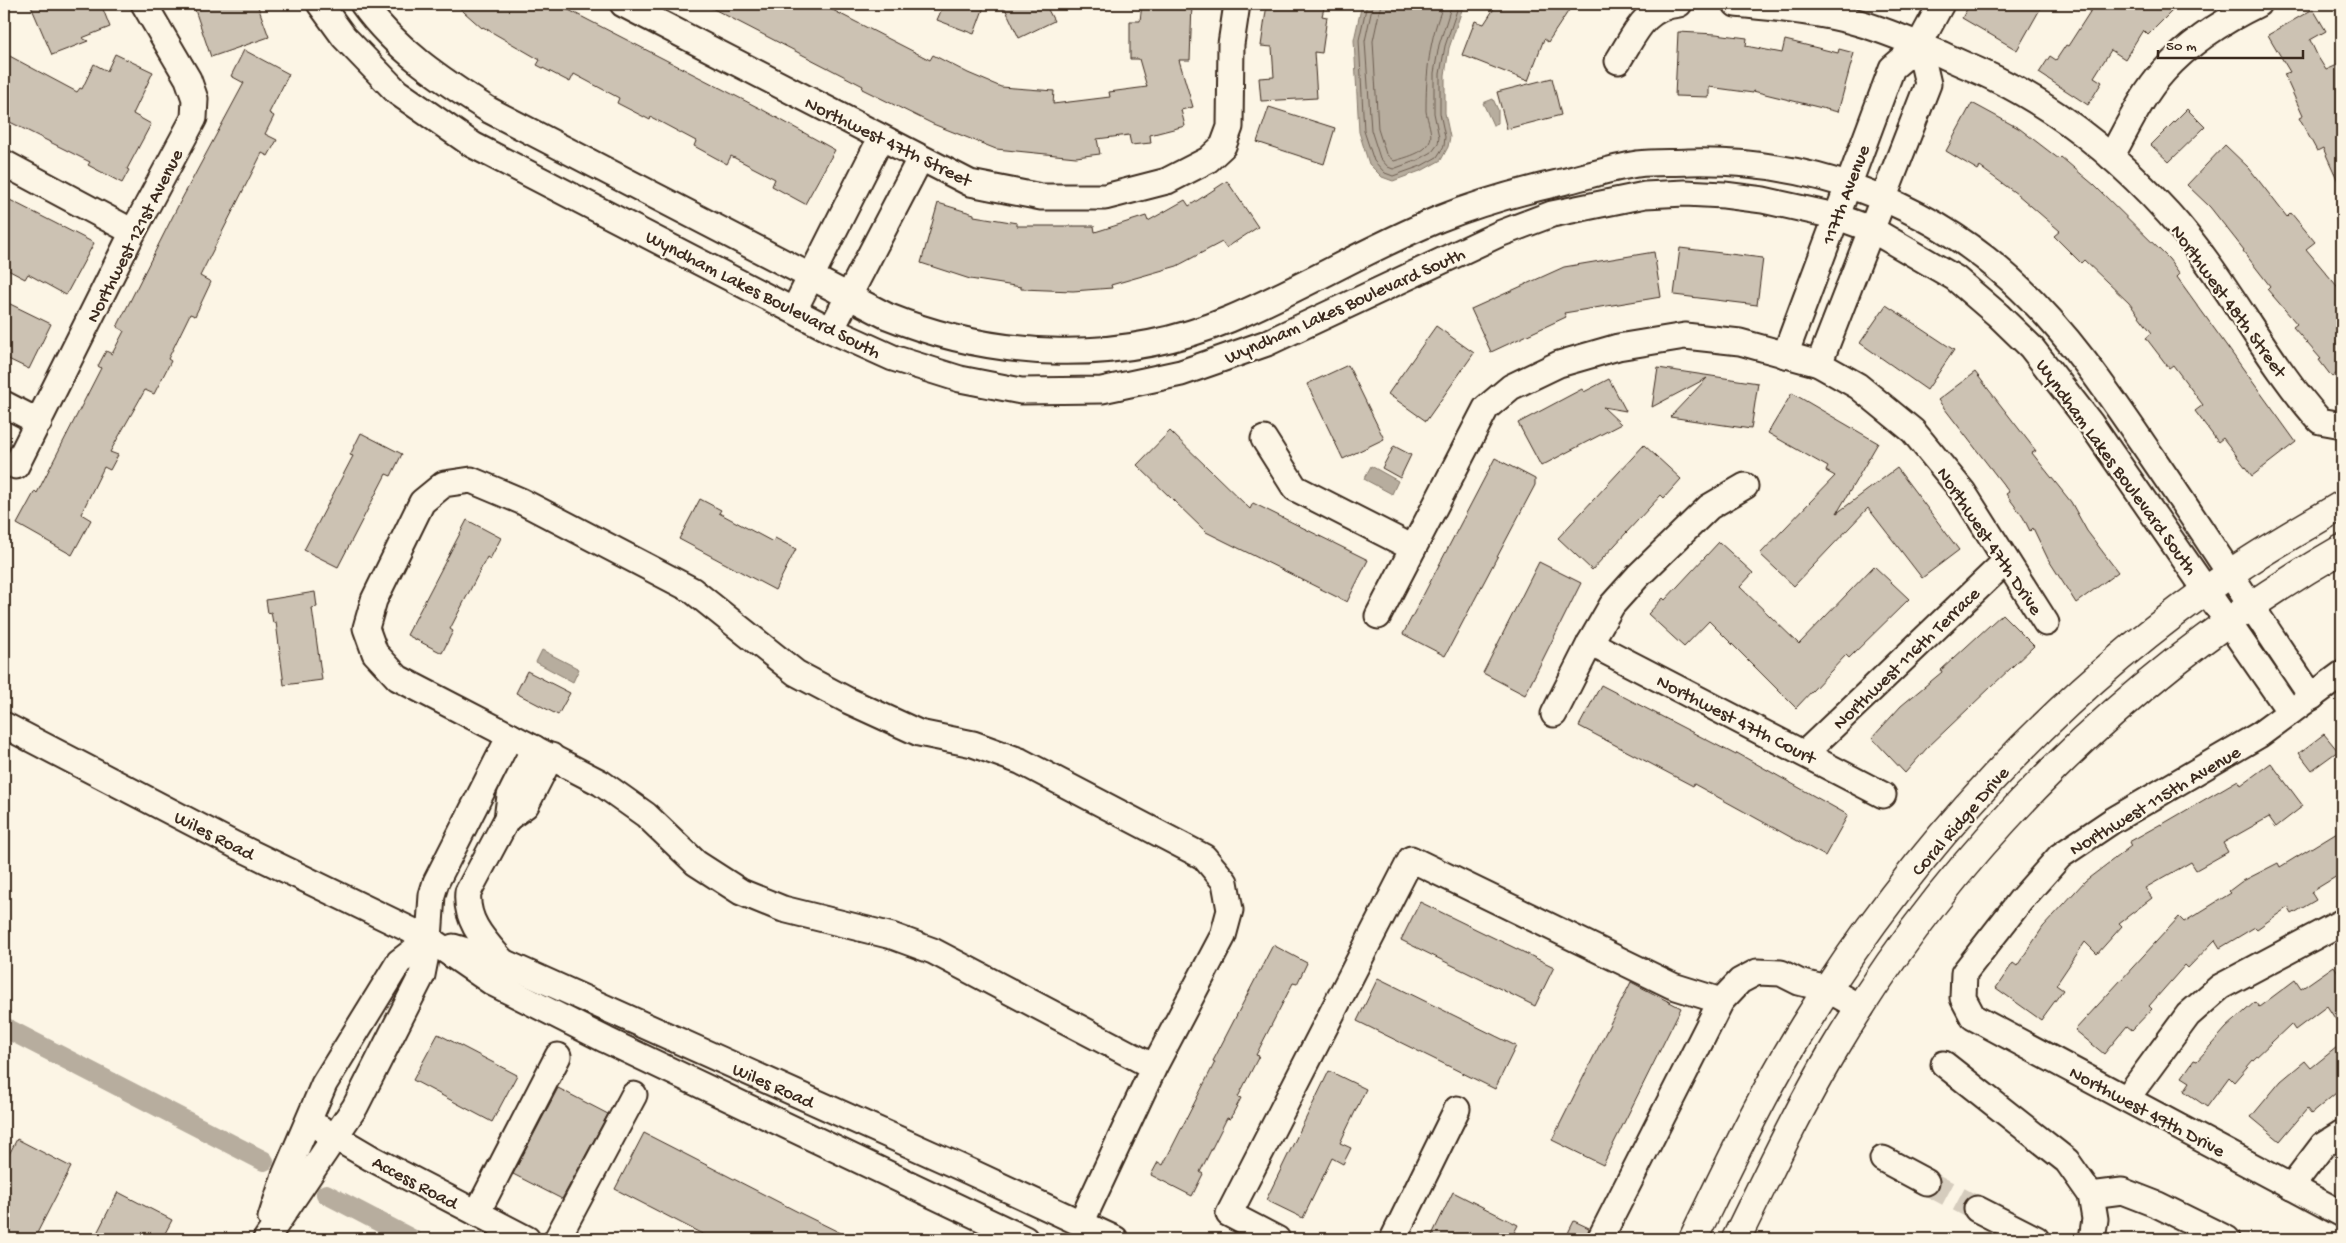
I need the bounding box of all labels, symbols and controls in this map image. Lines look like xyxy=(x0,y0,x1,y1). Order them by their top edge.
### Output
scale bar xyxy=(2158,28,2304,60)
text: 50 m xyxy=(2166,38,2197,56)
street label: Northwest 47th Street xyxy=(800,93,977,195)
street label: 117th Avenue xyxy=(1817,142,1877,249)
street label: Northwest 121st Avenue xyxy=(82,146,190,327)
street label: Northwest 48th Street xyxy=(2164,221,2292,385)
street label: Wyndham Lakes Boulevard South xyxy=(641,227,884,366)
street label: Wyndham Lakes Boulevard South xyxy=(1222,244,1469,371)
street label: Wyndham Lakes Boulevard South xyxy=(2029,356,2201,580)
street label: Northwest 47th Drive xyxy=(1930,464,2046,620)
street label: Northwest 116th Terrace xyxy=(1829,583,1986,736)
street label: Northwest 47th Court xyxy=(1652,671,1821,772)
street label: Northwest 115th Avenue xyxy=(2066,742,2246,862)
street label: Coral Ridge Drive xyxy=(1908,763,2016,882)
street label: Wiles Road xyxy=(169,807,259,868)
street label: Wiles Road xyxy=(728,1059,819,1116)
street label: Northwest 49th Drive xyxy=(2065,1062,2228,1164)
street label: Access Road xyxy=(367,1152,463,1217)

